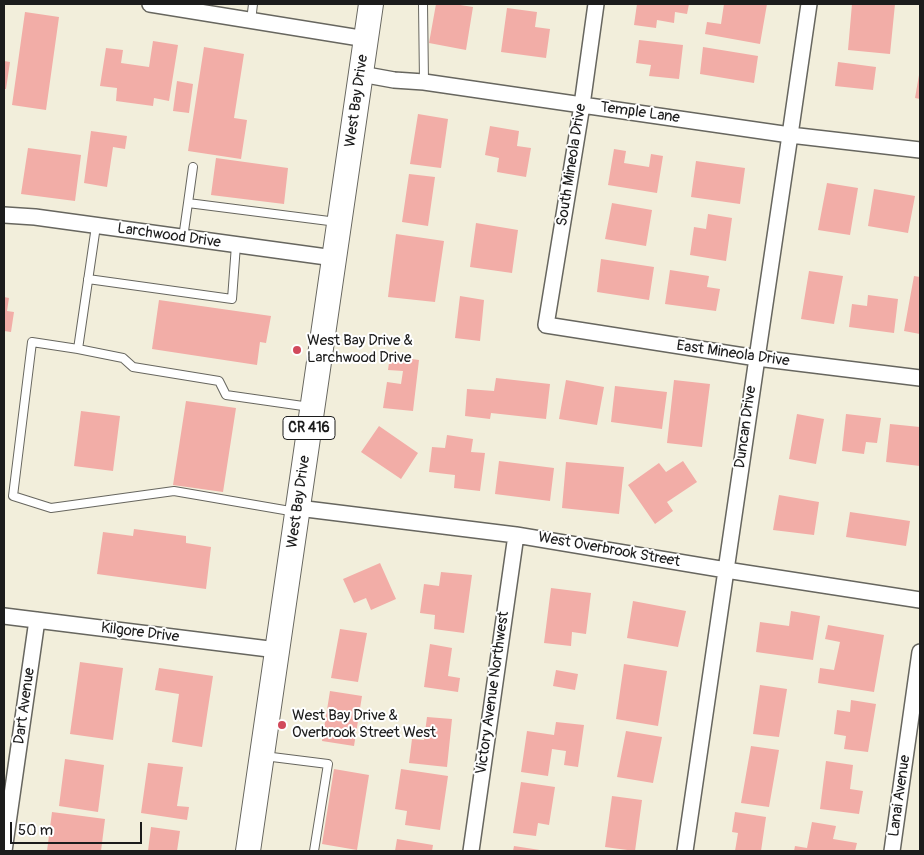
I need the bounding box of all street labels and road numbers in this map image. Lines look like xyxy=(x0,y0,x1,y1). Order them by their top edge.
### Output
street label: West Bay Drive xyxy=(342,54,372,148)
street label: Temple Lane xyxy=(599,99,681,127)
street label: South Mineola Drive xyxy=(553,102,591,228)
street label: Larchwood Drive xyxy=(116,220,222,252)
street label: East Mineola Drive xyxy=(675,337,791,371)
street label: Duncan Drive xyxy=(731,385,761,469)
road number: CR 416 xyxy=(283,416,335,439)
street label: West Bay Drive xyxy=(284,455,314,549)
street label: West Overbrook Street xyxy=(537,529,681,571)
street label: Victory Avenue Northwest xyxy=(473,610,513,776)
street label: Kilgore Drive xyxy=(100,619,180,647)
street label: Dart Avenue xyxy=(11,667,39,745)
street label: Lanai Avenue xyxy=(885,754,915,838)

